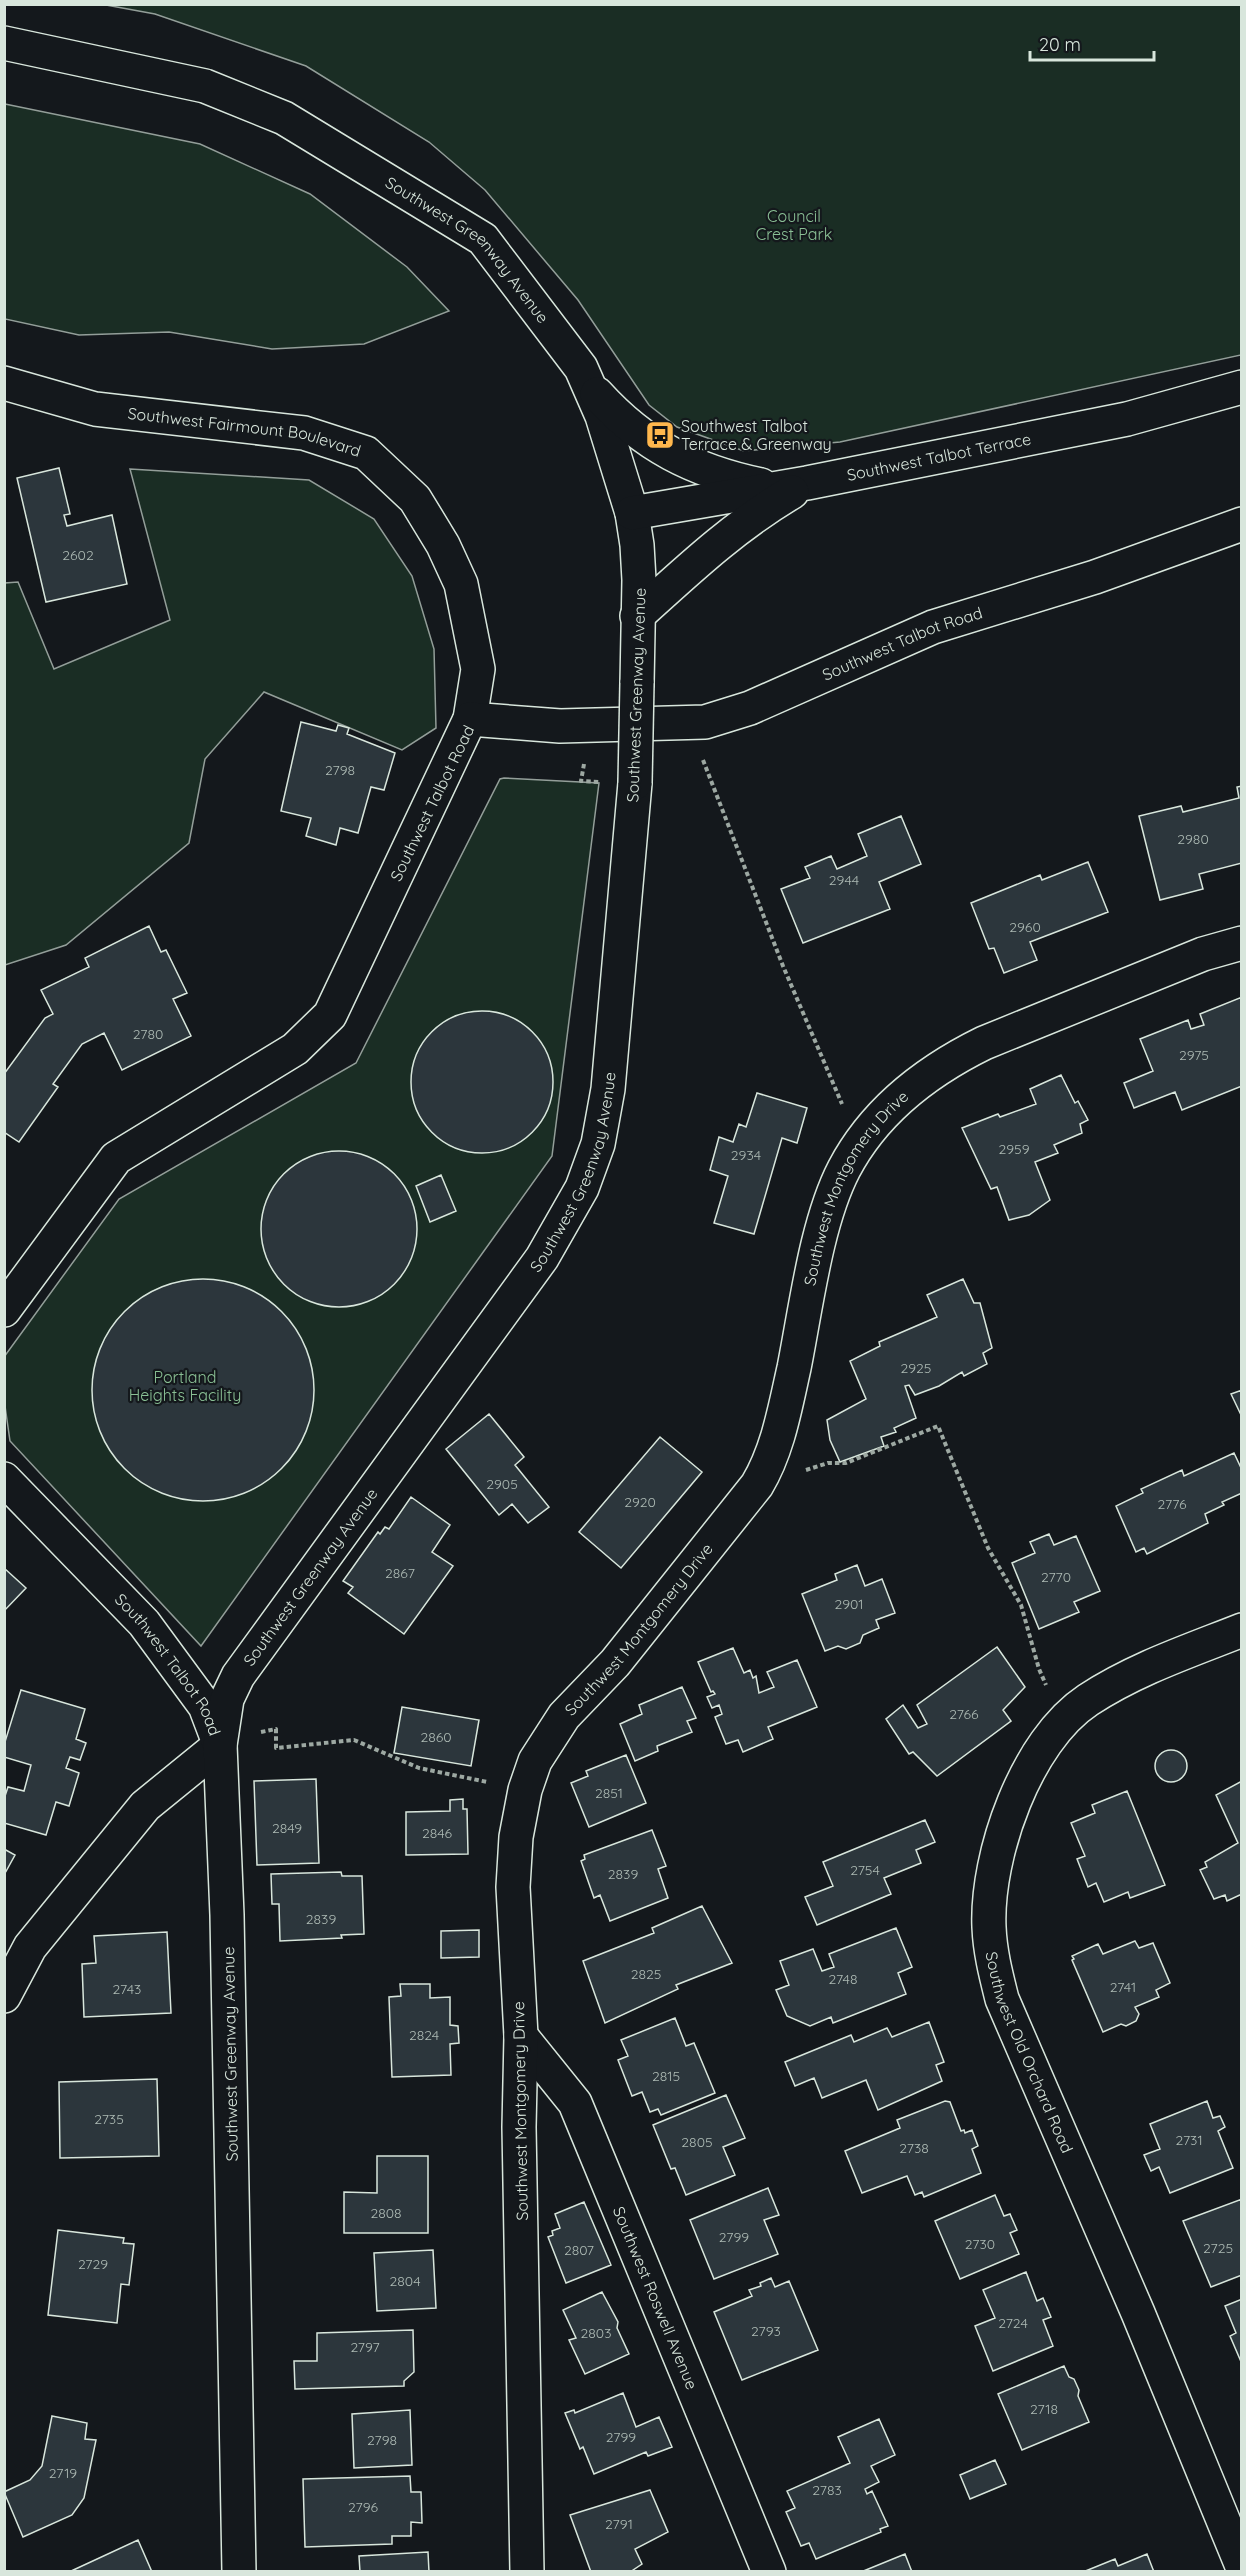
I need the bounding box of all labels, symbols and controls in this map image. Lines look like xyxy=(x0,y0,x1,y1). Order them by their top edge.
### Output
scale bar xyxy=(1030,24,1154,62)
text: 20 m xyxy=(1039,33,1081,56)
street label: Southwest Greenway Avenue xyxy=(382,172,553,327)
park label: Council Crest Park xyxy=(756,206,832,244)
street label: Southwest Fairmount Boulevard xyxy=(127,403,363,461)
place label: Southwest Talbot Terrace & Greenway xyxy=(681,416,832,454)
bus stop icon: Southwest Talbot Terrace & Greenway xyxy=(644,419,676,451)
street label: Southwest Talbot Terrace xyxy=(845,428,1033,485)
house number: 2602 xyxy=(62,546,94,564)
street label: Southwest Greenway Avenue xyxy=(622,587,650,803)
street label: Southwest Talbot Road xyxy=(819,602,985,685)
street label: Southwest Talbot Road xyxy=(386,722,478,884)
house number: 2798 xyxy=(325,761,355,779)
house number: 2980 xyxy=(1177,830,1209,848)
house number: 2944 xyxy=(829,871,859,889)
house number: 2960 xyxy=(1009,918,1041,936)
house number: 2780 xyxy=(133,1025,163,1043)
house number: 2975 xyxy=(1179,1046,1209,1064)
street label: Southwest Greenway Avenue xyxy=(525,1071,619,1276)
street label: Southwest Montgomery Drive xyxy=(799,1086,912,1287)
house number: 2959 xyxy=(998,1140,1030,1158)
house number: 2934 xyxy=(731,1146,761,1164)
house number: 2925 xyxy=(901,1359,931,1377)
park label: Portland Heights Facility xyxy=(129,1367,241,1405)
house number: 2905 xyxy=(486,1475,518,1493)
street label: Southwest Greenway Avenue xyxy=(239,1484,382,1670)
house number: 2920 xyxy=(624,1493,656,1511)
house number: 2776 xyxy=(1158,1495,1187,1513)
street label: Southwest Montgomery Drive xyxy=(560,1539,717,1719)
house number: 2867 xyxy=(385,1564,415,1582)
house number: 2770 xyxy=(1041,1568,1071,1586)
street label: Southwest Talbot Road xyxy=(111,1589,225,1738)
house number: 2901 xyxy=(834,1595,864,1613)
house number: 2766 xyxy=(949,1705,979,1723)
house number: 2860 xyxy=(420,1728,452,1746)
house number: 2851 xyxy=(595,1784,623,1802)
house number: 2849 xyxy=(272,1819,302,1837)
house number: 2846 xyxy=(422,1824,453,1842)
house number: 2754 xyxy=(850,1861,880,1879)
house number: 2839 xyxy=(608,1865,638,1883)
house number: 2839 xyxy=(306,1910,336,1928)
street label: Southwest Greenway Avenue xyxy=(218,1946,242,2162)
street label: Southwest Old Orchard Road xyxy=(982,1950,1077,2156)
house number: 2825 xyxy=(631,1965,661,1983)
house number: 2748 xyxy=(828,1970,858,1988)
house number: 2741 xyxy=(1110,1978,1136,1996)
house number: 2743 xyxy=(113,1980,141,1998)
street label: Southwest Montgomery Drive xyxy=(508,2001,532,2221)
house number: 2824 xyxy=(409,2026,439,2044)
house number: 2815 xyxy=(652,2067,680,2085)
house number: 2735 xyxy=(94,2110,124,2128)
house number: 2731 xyxy=(1175,2131,1203,2149)
house number: 2805 xyxy=(681,2133,713,2151)
house number: 2738 xyxy=(899,2139,929,2157)
street label: Southwest Roswell Avenue xyxy=(609,2203,702,2392)
house number: 2808 xyxy=(370,2204,402,2222)
house number: 2799 xyxy=(719,2228,749,2246)
house number: 2730 xyxy=(965,2235,995,2253)
house number: 2725 xyxy=(1203,2239,1233,2257)
house number: 2807 xyxy=(564,2241,594,2259)
house number: 2729 xyxy=(78,2255,108,2273)
house number: 2804 xyxy=(389,2272,421,2290)
house number: 2724 xyxy=(998,2314,1028,2332)
house number: 2793 xyxy=(751,2322,781,2340)
house number: 2803 xyxy=(581,2324,611,2342)
house number: 2797 xyxy=(350,2338,380,2356)
house number: 2718 xyxy=(1030,2400,1058,2418)
house number: 2799 xyxy=(606,2428,636,2446)
house number: 2798 xyxy=(367,2431,397,2449)
house number: 2719 xyxy=(49,2464,77,2482)
house number: 2783 xyxy=(812,2481,842,2499)
house number: 2796 xyxy=(348,2498,378,2516)
house number: 2791 xyxy=(605,2515,633,2533)

